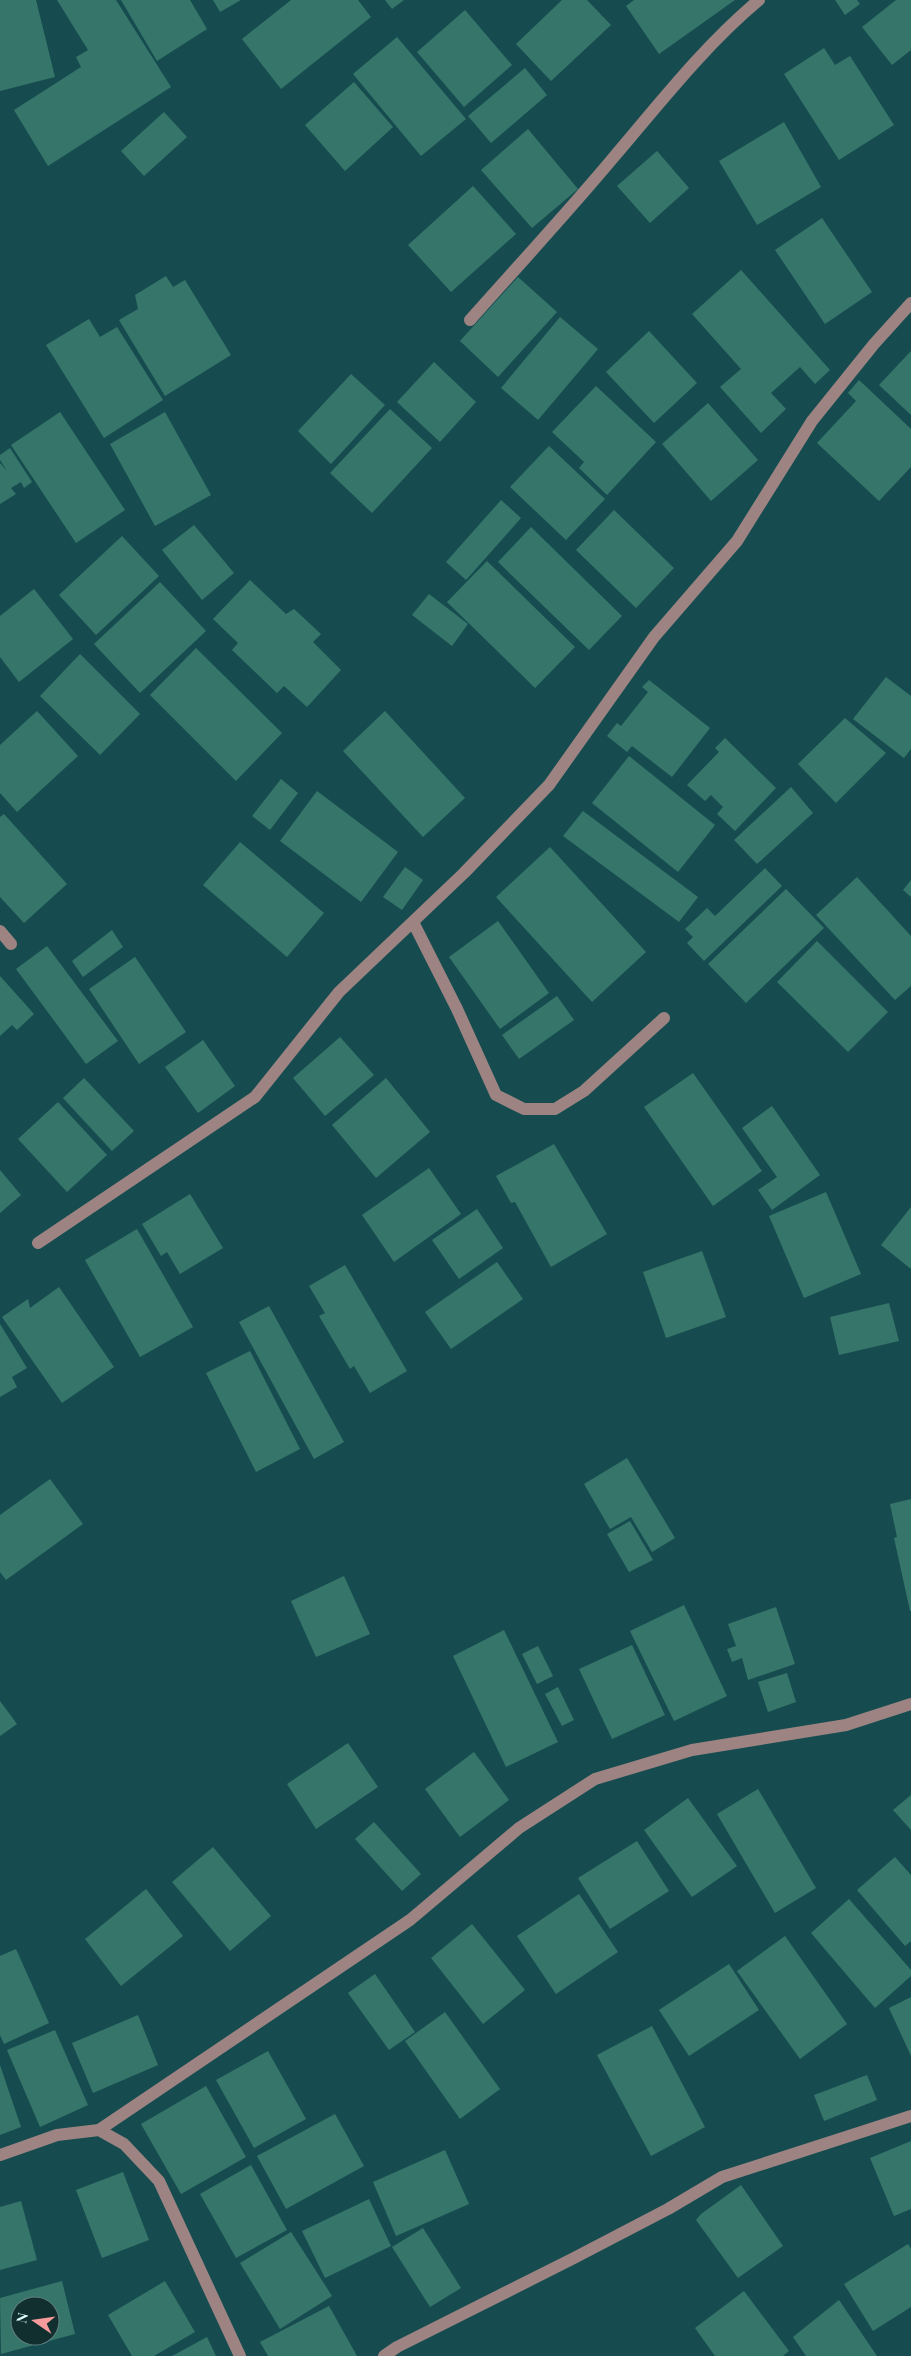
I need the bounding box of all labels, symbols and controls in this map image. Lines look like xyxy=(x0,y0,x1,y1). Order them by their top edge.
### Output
north arrow xyxy=(10,2296,60,2346)
text: N xyxy=(11,2311,32,2325)

